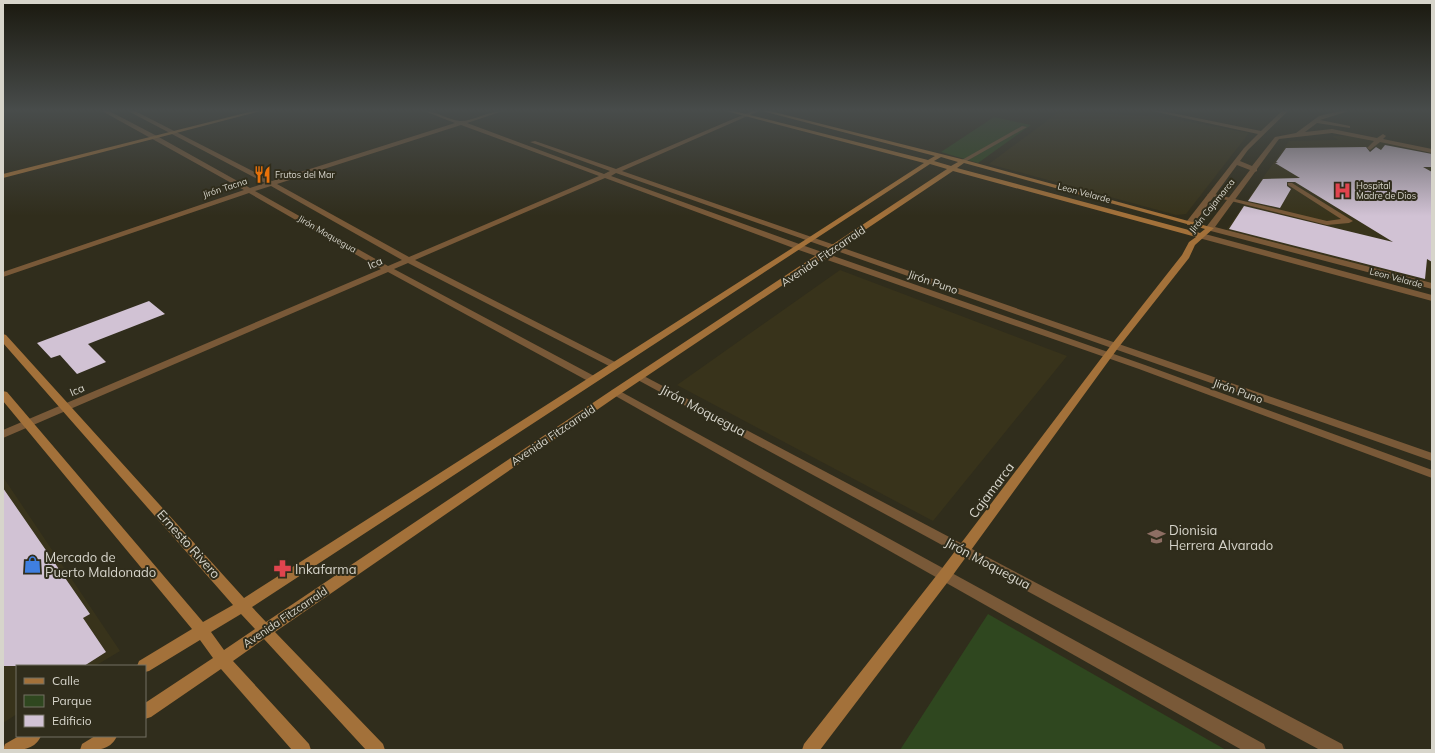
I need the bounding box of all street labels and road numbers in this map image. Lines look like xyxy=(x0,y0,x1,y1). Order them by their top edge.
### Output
street label: Jirón Tacna xyxy=(201,175,249,200)
street label: Jirón Cajamarca xyxy=(1186,176,1237,235)
street label: Leon Velarde xyxy=(1057,180,1112,205)
street label: Jirón Moquegua xyxy=(296,212,358,255)
street label: Avenida Fitzcarrald xyxy=(778,223,868,289)
street label: Ica xyxy=(365,254,385,272)
street label: Leon Velarde xyxy=(1369,265,1424,290)
street label: Jirón Puno xyxy=(906,267,960,297)
street label: Jirón Puno xyxy=(1211,376,1265,406)
street label: Ica xyxy=(67,381,87,399)
street label: Jirón Moquegua xyxy=(658,381,748,439)
street label: Avenida Fitzcarrald xyxy=(508,402,598,468)
street label: Cajamarca xyxy=(965,459,1017,521)
street label: Ernesto Rivero xyxy=(154,506,224,582)
street label: Jirón Moquegua xyxy=(943,534,1033,592)
street label: Avenida Fitzcarrald xyxy=(240,584,330,650)

